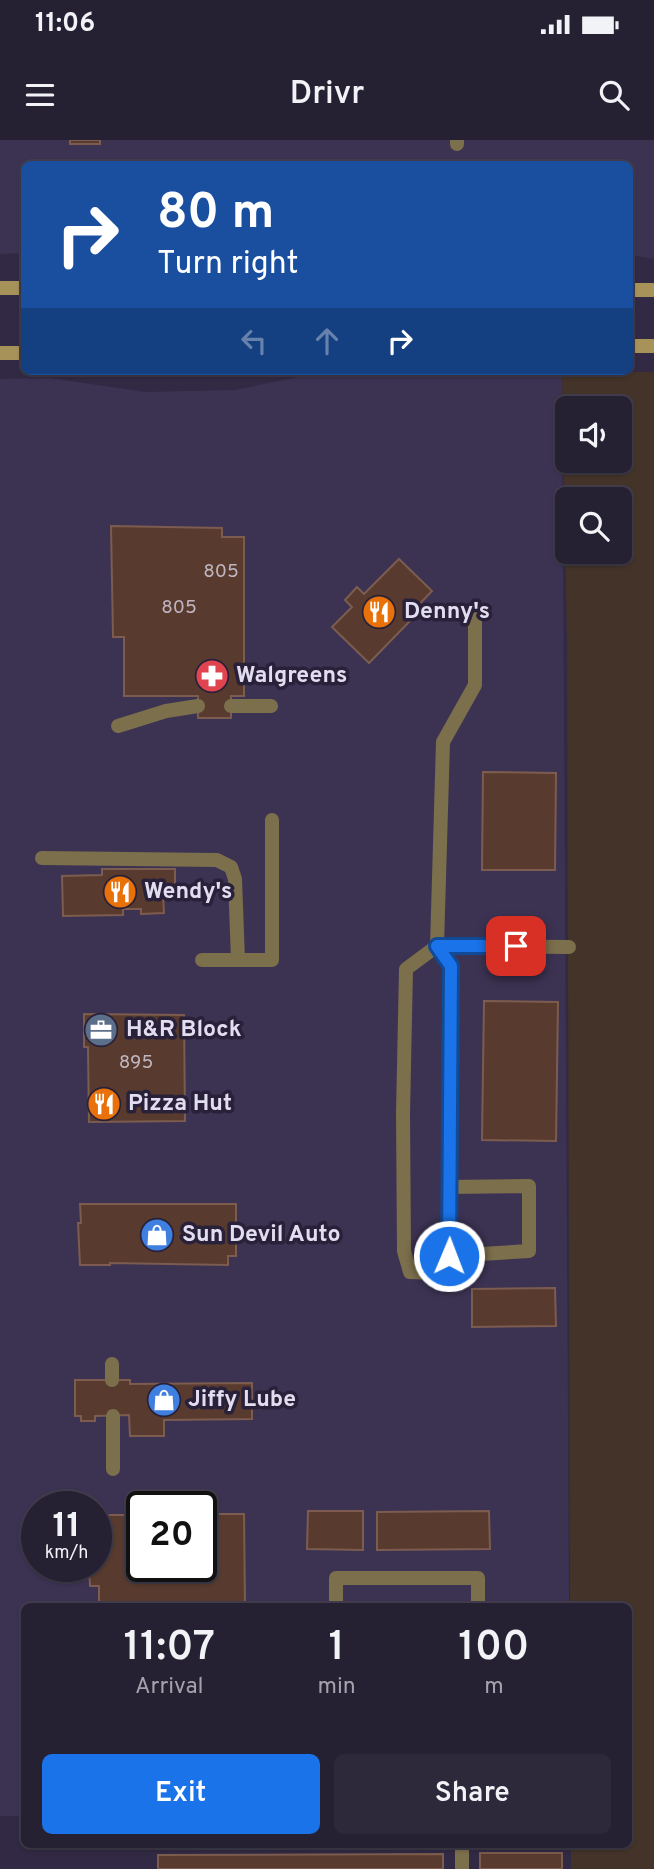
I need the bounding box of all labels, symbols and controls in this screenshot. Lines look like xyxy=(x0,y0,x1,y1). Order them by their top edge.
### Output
text: 11:06 xyxy=(35,8,95,41)
text: Drivr xyxy=(290,75,364,115)
icon: menu xyxy=(21,76,59,114)
icon: search xyxy=(595,76,633,114)
text: 80 m xyxy=(157,184,274,246)
icon: right xyxy=(42,189,133,280)
text: Turn right xyxy=(157,245,299,285)
icon: left xyxy=(235,322,273,360)
icon: ahead xyxy=(308,322,346,360)
icon: right xyxy=(381,322,419,360)
map controls xyxy=(555,396,632,564)
button: sound xyxy=(555,396,632,473)
button: search xyxy=(555,487,632,564)
house number: 805 xyxy=(203,560,239,584)
restaurant icon: Denny's xyxy=(360,593,398,631)
house number: 805 xyxy=(161,596,197,620)
place label: Denny's xyxy=(404,598,490,627)
pharmacy icon: Walgreens xyxy=(193,657,231,695)
place label: Walgreens xyxy=(236,662,347,691)
restaurant icon: Wendy's xyxy=(101,873,139,911)
place label: Wendy's xyxy=(144,878,232,907)
pin xyxy=(486,916,546,976)
icon: arrive xyxy=(497,927,535,965)
office icon: H&R Block xyxy=(82,1011,120,1049)
place label: H&R Block xyxy=(126,1016,242,1045)
house number: 895 xyxy=(119,1051,153,1075)
restaurant icon: Pizza Hut xyxy=(85,1085,123,1123)
place label: Pizza Hut xyxy=(128,1090,232,1119)
shop icon: Sun Devil Auto xyxy=(138,1216,176,1254)
position arrow xyxy=(412,1219,486,1293)
place label: Sun Devil Auto xyxy=(182,1221,340,1250)
shop icon: Jiffy Lube xyxy=(145,1381,183,1419)
place label: Jiffy Lube xyxy=(188,1386,296,1415)
speed limit sign: 20 xyxy=(126,1491,217,1582)
text: 11 xyxy=(53,1505,81,1549)
text: km/h xyxy=(45,1542,88,1565)
text: 11:07 xyxy=(123,1622,215,1675)
text: 1 xyxy=(328,1622,345,1675)
text: 100 xyxy=(458,1622,529,1675)
text: Arrival xyxy=(135,1673,204,1702)
text: min xyxy=(318,1673,356,1702)
text: m xyxy=(484,1673,504,1702)
button: Exit xyxy=(42,1754,320,1834)
button: Share xyxy=(334,1754,611,1834)

